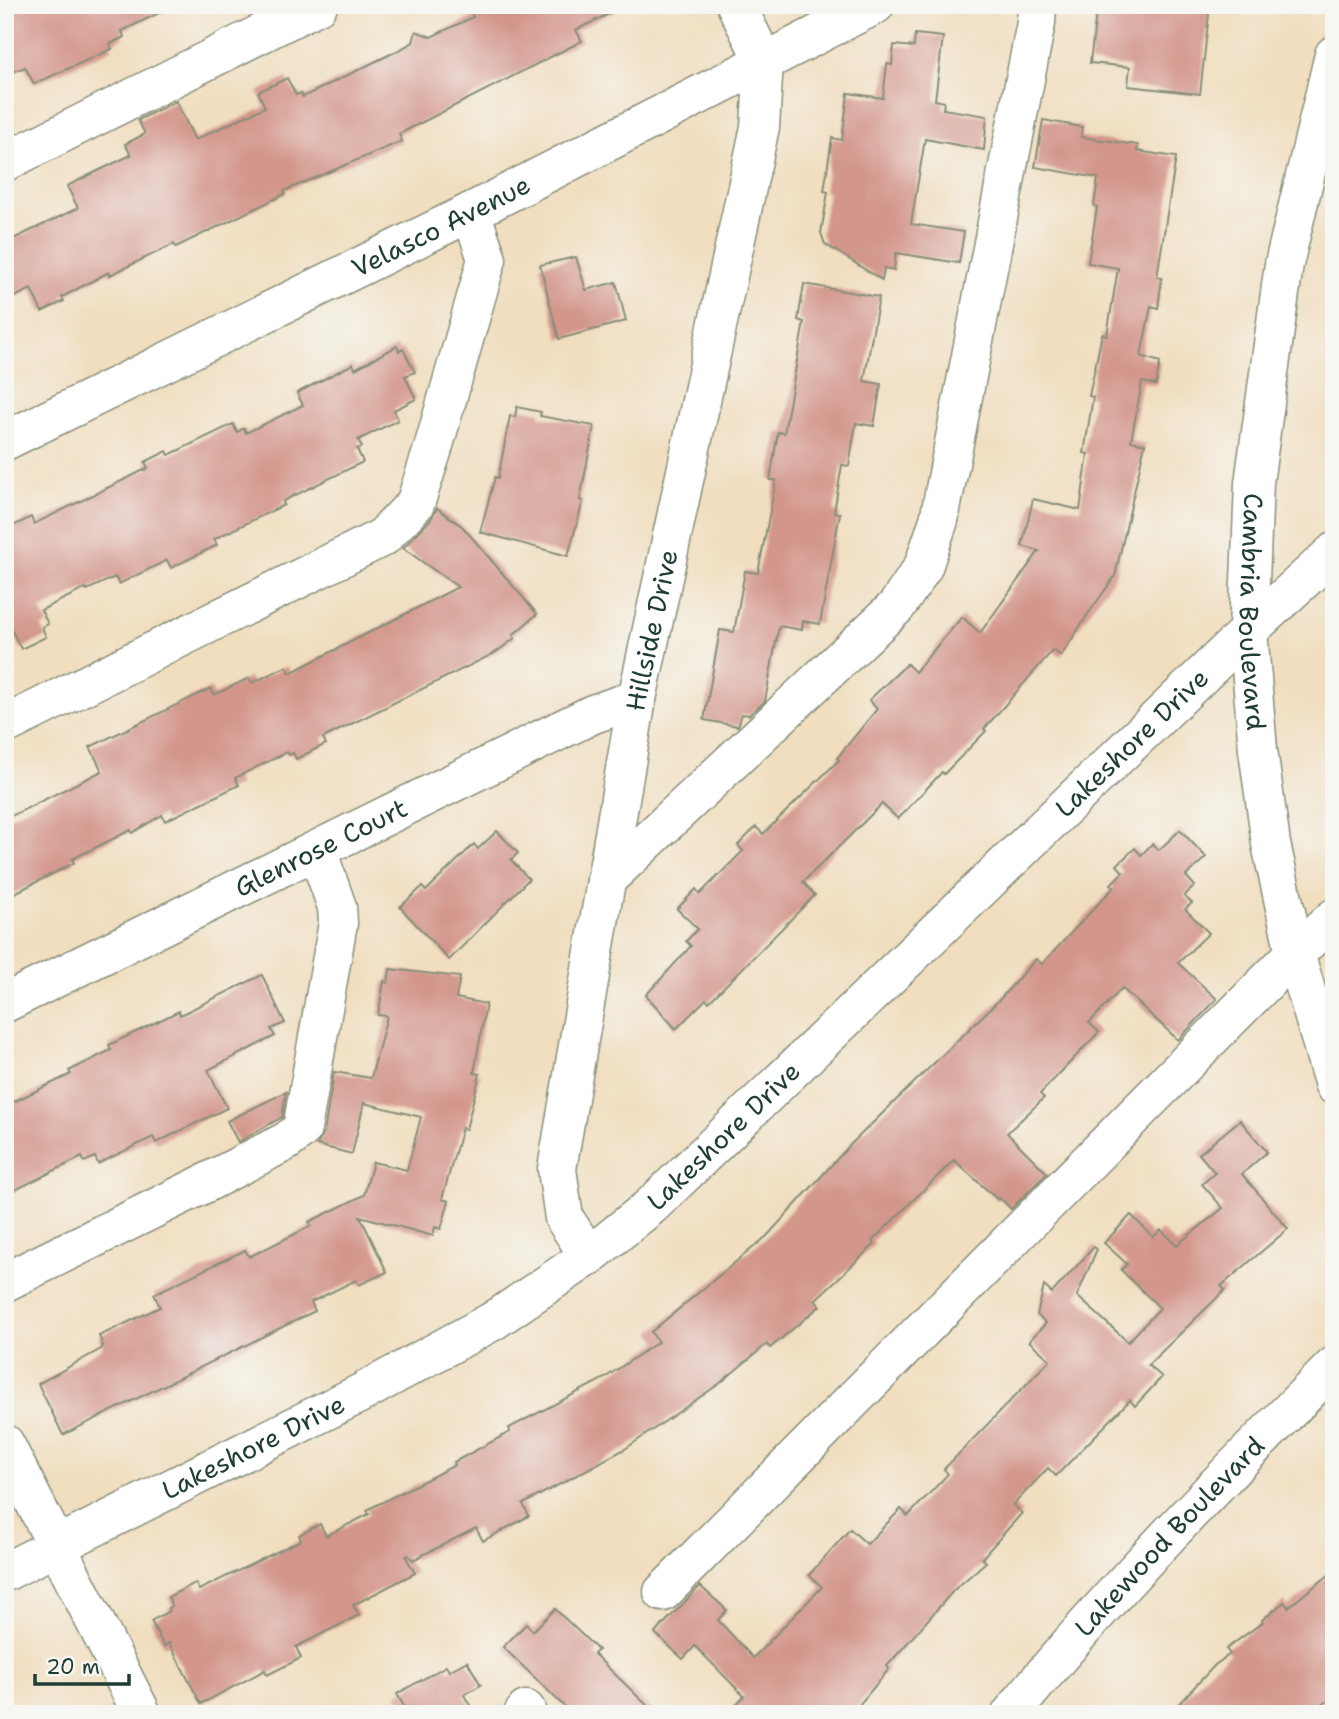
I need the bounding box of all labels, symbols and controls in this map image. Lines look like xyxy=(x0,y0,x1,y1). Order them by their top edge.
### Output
street label: Velasco Avenue xyxy=(346,167,536,285)
street label: Cambria Boulevard xyxy=(1231,493,1274,732)
street label: Hillside Drive xyxy=(617,546,686,714)
street label: Lakeshore Drive xyxy=(1047,660,1216,825)
street label: Glenrose Court xyxy=(228,790,413,905)
street label: Lakeshore Drive xyxy=(639,1054,807,1218)
street label: Lakeshore Drive xyxy=(156,1386,351,1507)
street label: Lakewood Boulevard xyxy=(1066,1428,1272,1644)
scale bar xyxy=(35,1642,130,1686)
text: 20 m xyxy=(46,1653,100,1681)

